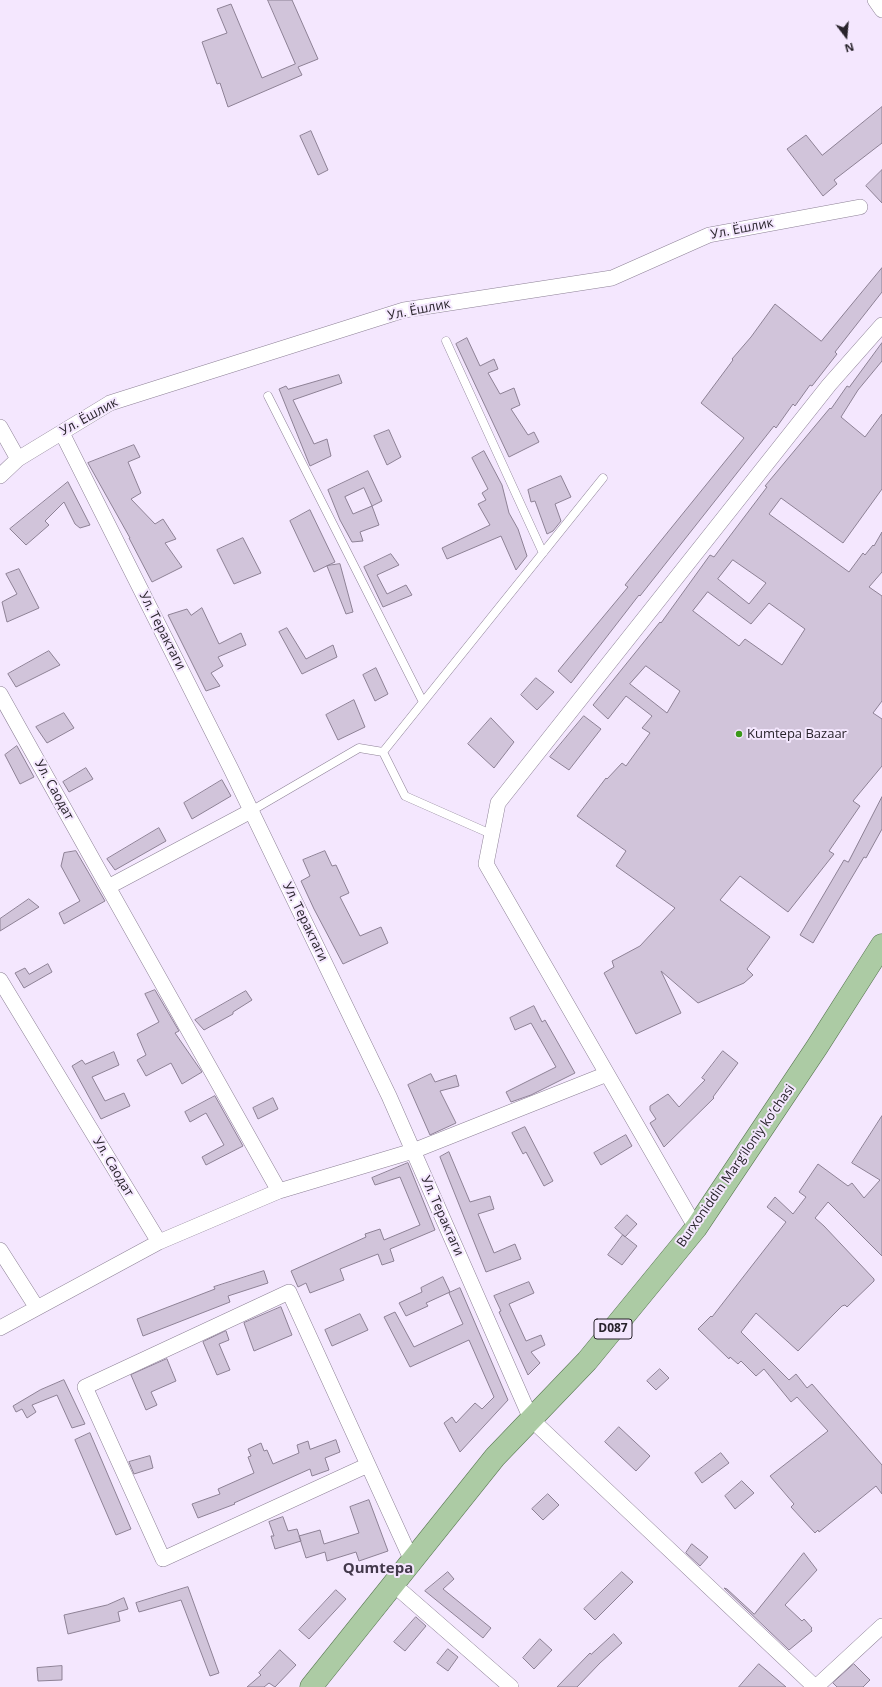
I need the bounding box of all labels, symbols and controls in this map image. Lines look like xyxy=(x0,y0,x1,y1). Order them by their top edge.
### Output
north arrow xyxy=(826,16,866,56)
text: N xyxy=(843,40,856,56)
street label: Ул. Ёшлик xyxy=(709,215,775,243)
street label: Ул. Ёшлик xyxy=(386,296,452,324)
street label: Ул. Ёшлик xyxy=(57,395,121,439)
street label: Ул. Терактаги xyxy=(136,589,188,673)
place label: Kumtepa Bazaar xyxy=(747,726,847,742)
marker: Kumtepa Bazaar xyxy=(734,729,744,739)
street label: Ул. Саодат xyxy=(31,757,77,823)
street label: Ул. Терактаги xyxy=(279,880,331,964)
street label: Burxoniddin Marg’iloniy ko’chasi xyxy=(674,1082,798,1250)
street label: Ул. Саодат xyxy=(89,1135,137,1199)
street label: Ул. Терактаги xyxy=(417,1174,467,1258)
road number: D087 xyxy=(594,1319,632,1339)
district label: Qumtepa xyxy=(343,1560,413,1578)

